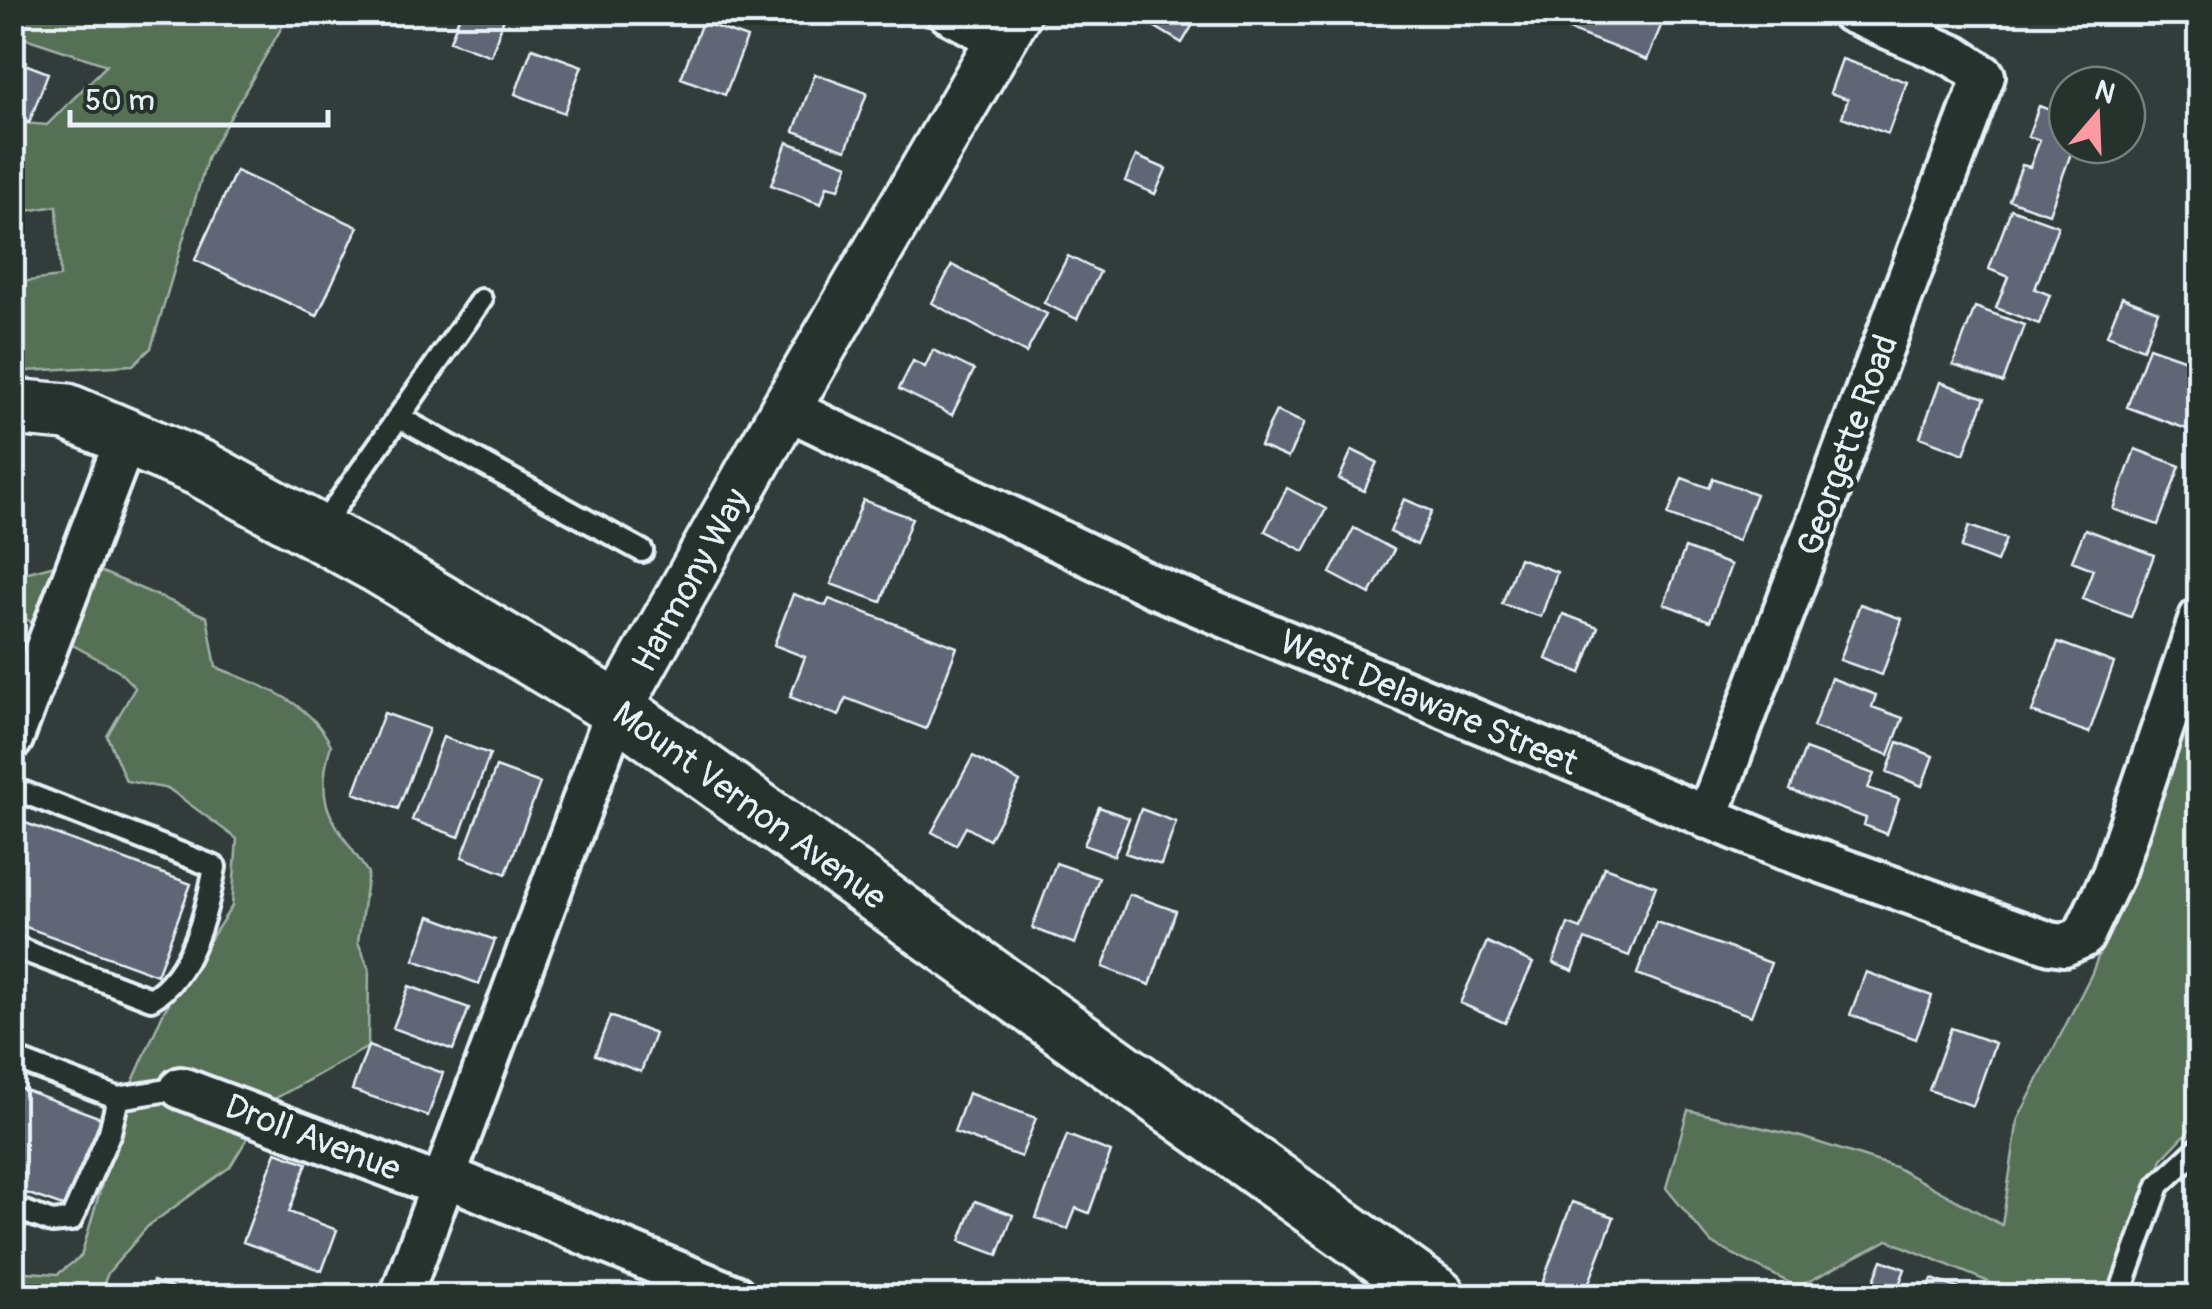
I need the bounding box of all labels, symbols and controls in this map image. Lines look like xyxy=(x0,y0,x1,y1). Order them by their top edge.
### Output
scale bar xyxy=(70,65,328,127)
north arrow xyxy=(2047,65,2147,165)
text: N xyxy=(2090,73,2119,112)
text: 50 m xyxy=(85,82,155,119)
street label: Georgette Road xyxy=(1788,329,1908,562)
street label: Harmony Way xyxy=(622,481,759,680)
street label: West Delaware Street xyxy=(1273,620,1585,786)
street label: Mount Vernon Avenue xyxy=(604,692,895,920)
street label: Droll Avenue xyxy=(219,1084,407,1192)

